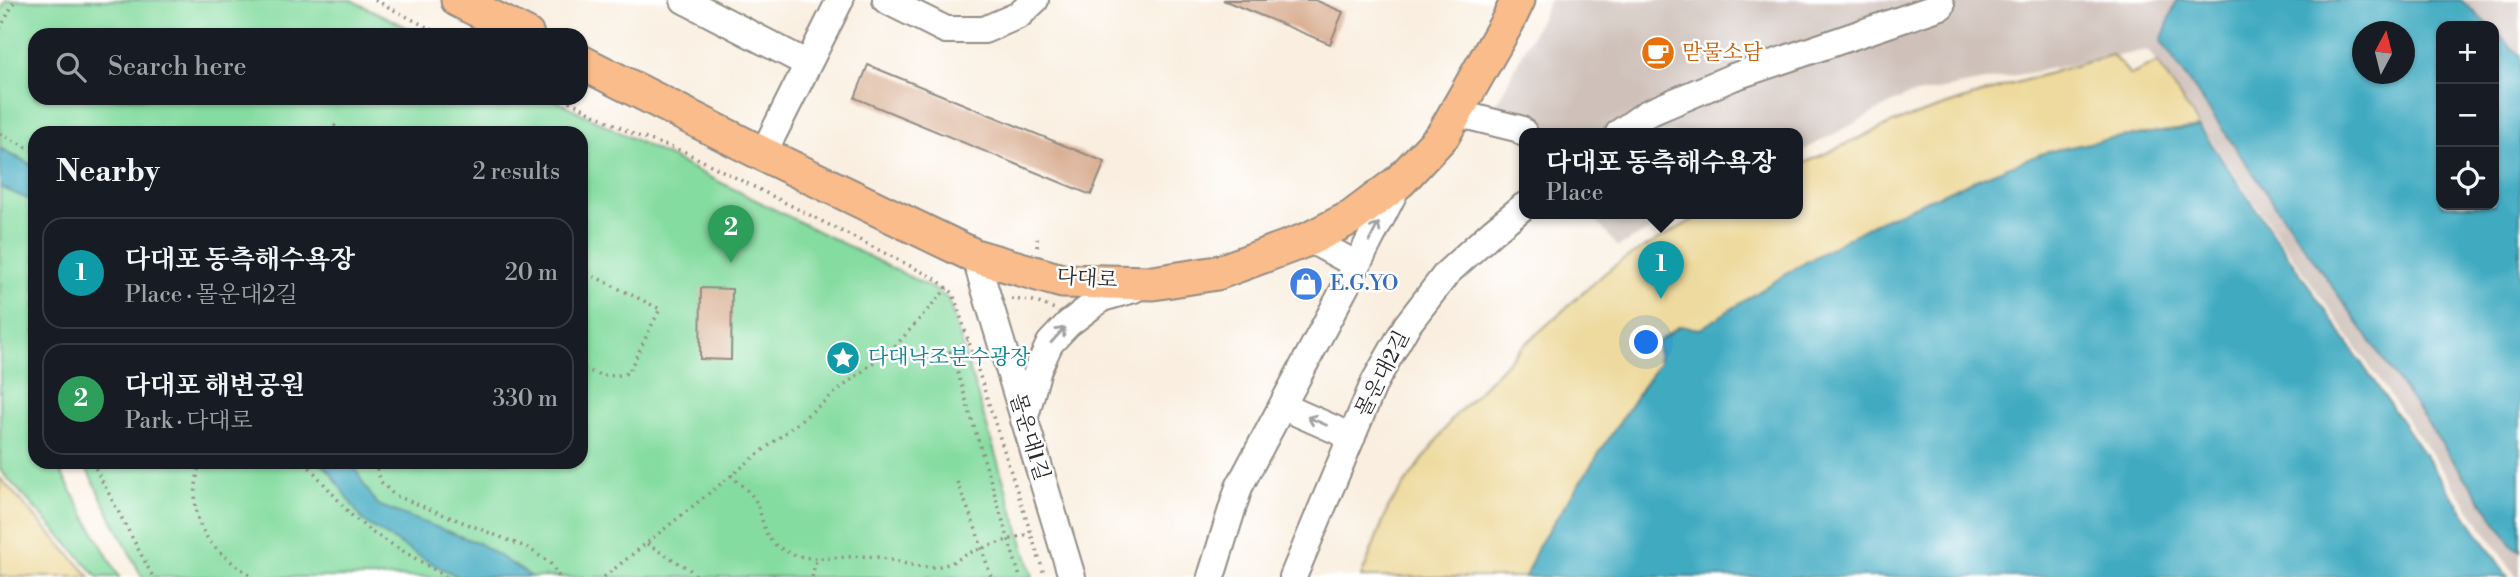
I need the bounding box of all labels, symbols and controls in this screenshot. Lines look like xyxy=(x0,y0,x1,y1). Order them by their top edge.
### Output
north arrow xyxy=(2352,21,2415,84)
map controls xyxy=(2436,21,2499,210)
button: + xyxy=(2436,21,2499,84)
search box xyxy=(28,28,588,105)
cafe icon: 맏물소담 xyxy=(1639,34,1677,72)
place label: 맏물소담 xyxy=(1682,40,1764,66)
icon: search xyxy=(52,48,90,86)
text: Search here xyxy=(108,51,247,83)
button: − xyxy=(2436,84,2499,147)
popup xyxy=(1519,128,1803,219)
text: 다대포 동측해수욕장 xyxy=(1546,147,1776,179)
button: locate xyxy=(2436,147,2499,210)
text: Nearby xyxy=(56,153,160,191)
text: 2 results xyxy=(473,158,560,186)
text: Place xyxy=(1546,179,1603,207)
pin: 2 xyxy=(708,205,754,263)
one-way arrow xyxy=(1368,222,1382,243)
pin: 1 xyxy=(1638,241,1684,299)
text: 다대포 동측해수욕장 xyxy=(125,244,355,276)
text: 1 xyxy=(75,259,87,287)
text: 20 m xyxy=(505,259,558,287)
street label: 다대로 xyxy=(1056,264,1118,294)
shop icon: E.G.YO xyxy=(1287,265,1325,303)
place label: E.G.YO xyxy=(1330,271,1398,297)
text: Place · 몰운대2길 xyxy=(125,281,298,309)
your location xyxy=(1629,325,1663,359)
one-way arrow xyxy=(1050,326,1066,344)
street label: 몰운대2길 xyxy=(1350,327,1416,421)
place icon: 다대낙조분수광장 xyxy=(824,339,862,377)
place label: 다대낙조분수광장 xyxy=(868,345,1031,371)
text: 다대포 해변공원 xyxy=(125,370,305,402)
text: 2 xyxy=(74,385,88,413)
text: 330 m xyxy=(492,385,558,413)
street label: 몰운대1길 xyxy=(1003,390,1055,484)
text: Park · 다대로 xyxy=(125,407,253,435)
one-way arrow xyxy=(1307,414,1328,427)

